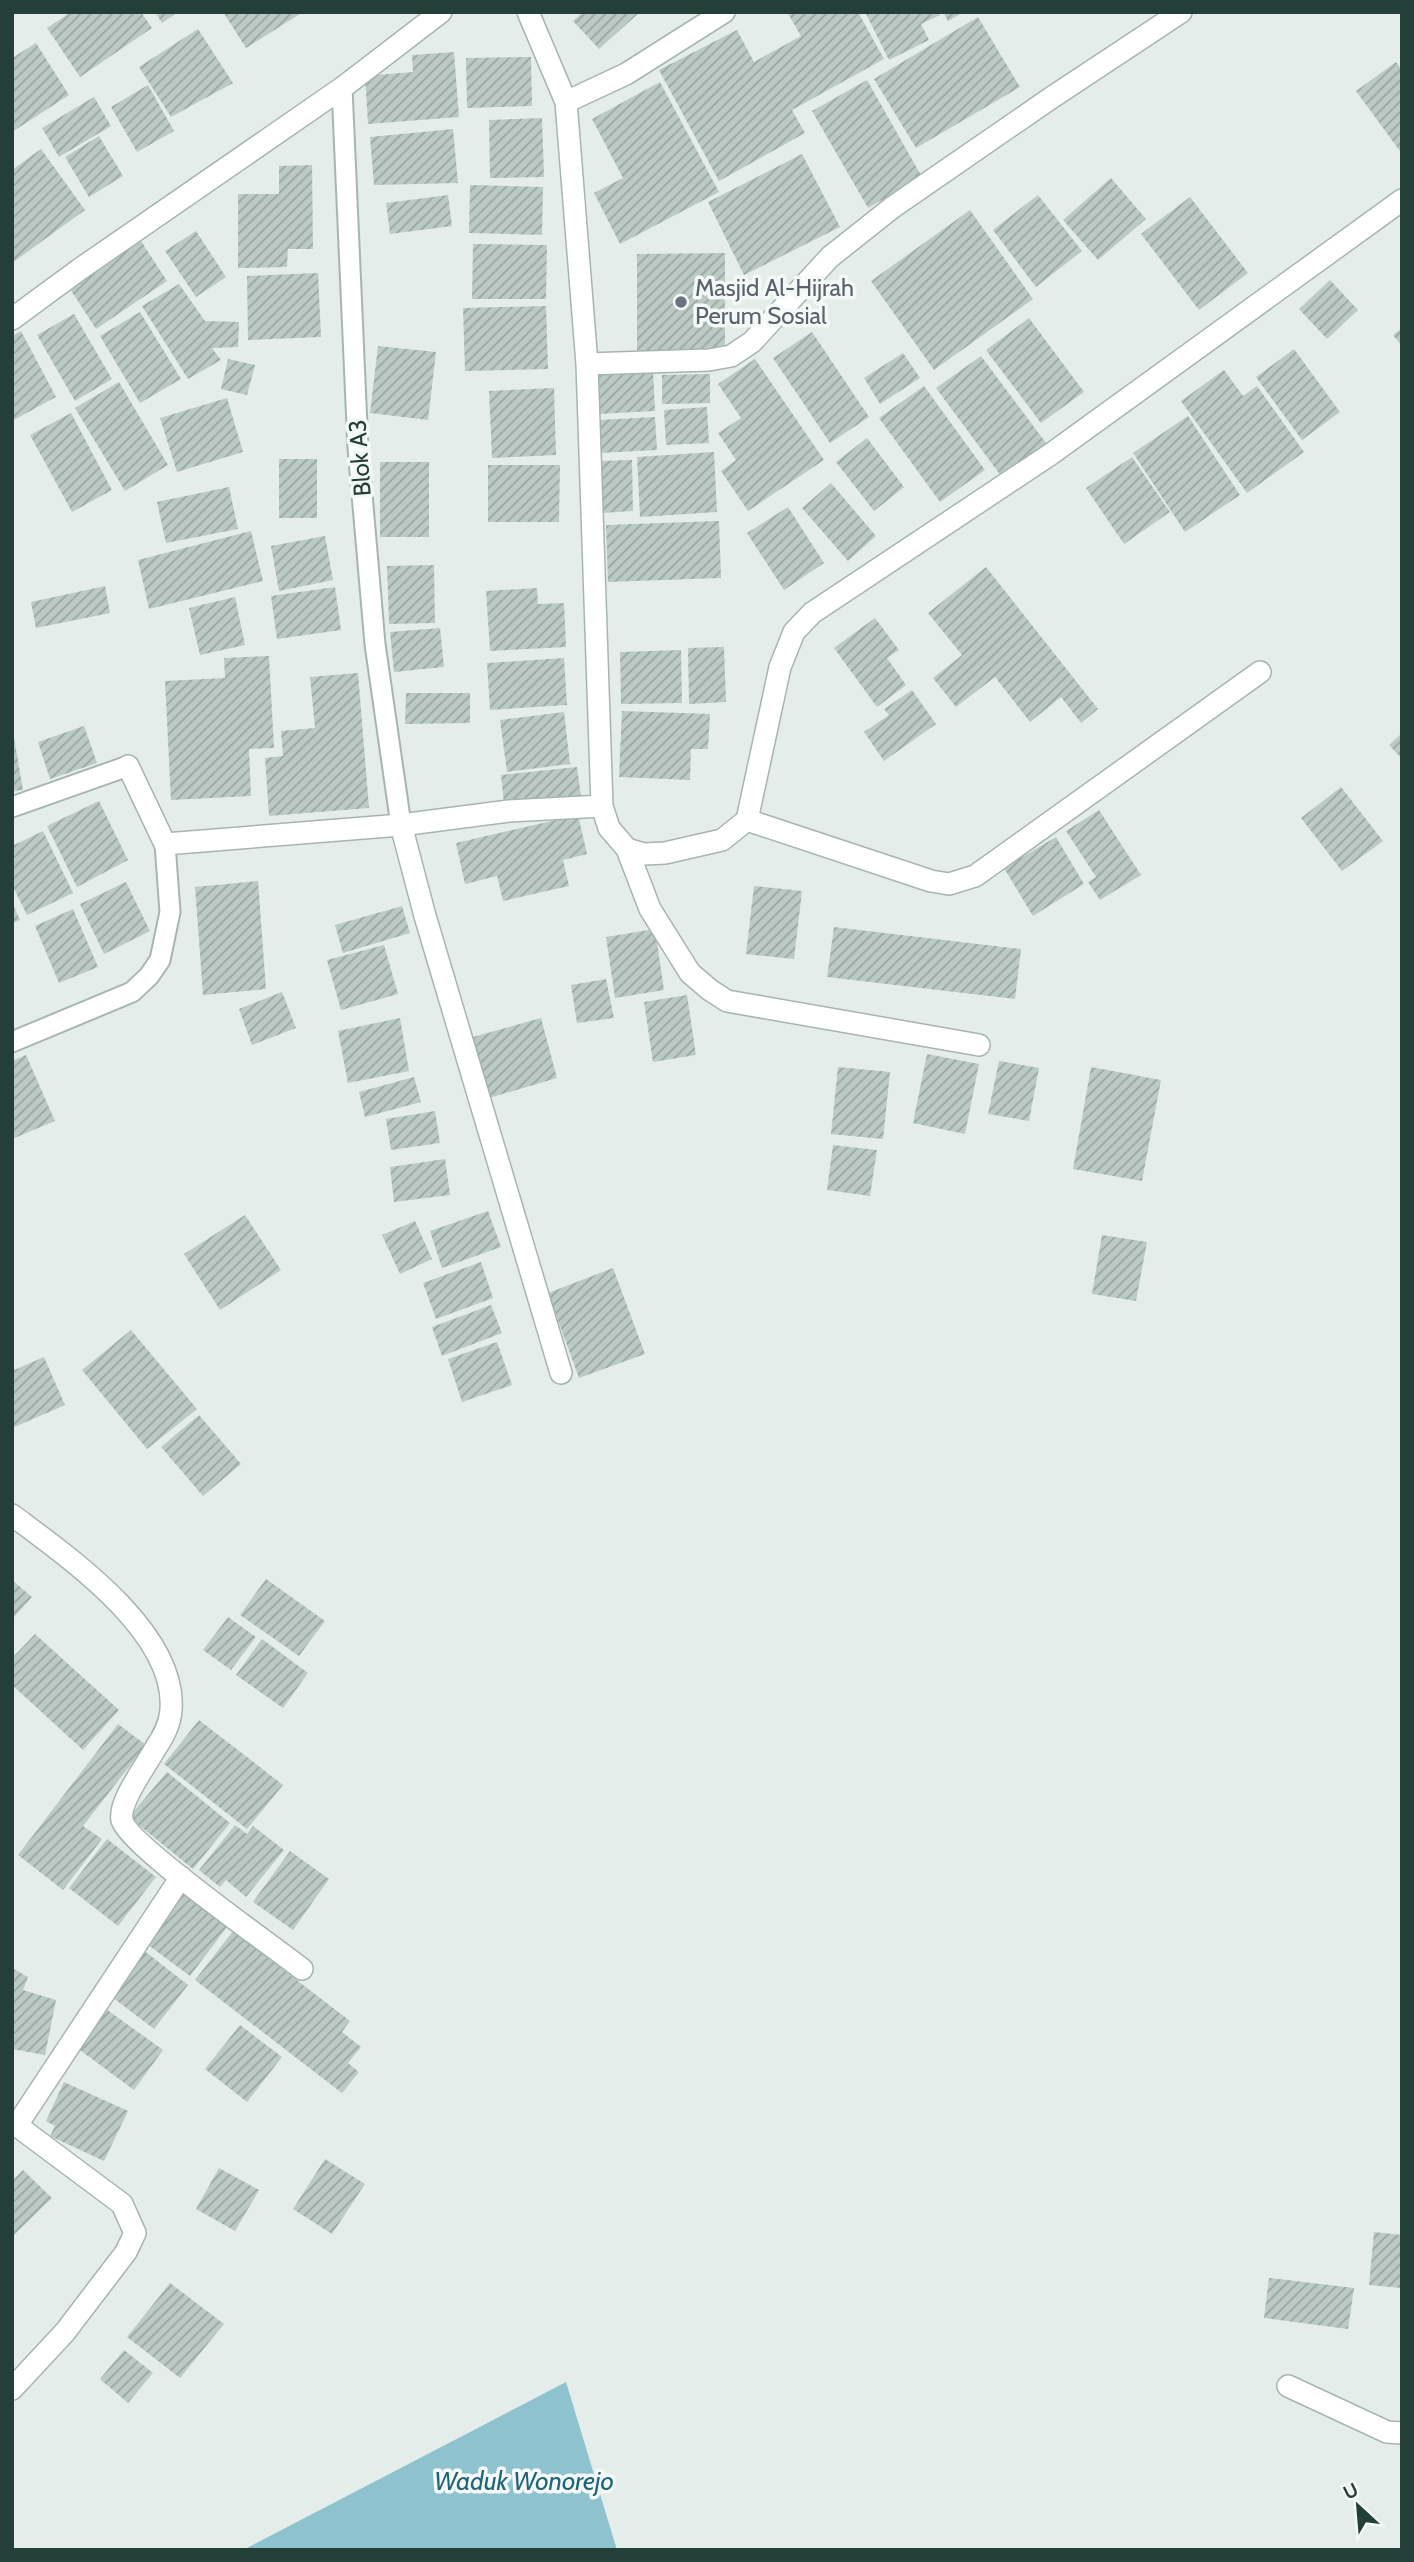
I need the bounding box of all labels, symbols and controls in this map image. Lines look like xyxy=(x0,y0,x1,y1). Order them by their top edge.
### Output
place label: Masjid Al-Hijrah Perum Sosial xyxy=(695,273,854,330)
marker: Masjid Al-Hijrah Perum Sosial xyxy=(673,294,689,310)
street label: Blok A3 xyxy=(342,419,377,497)
water label: Waduk Wonorejo xyxy=(434,2465,614,2497)
north arrow xyxy=(1323,2471,1393,2541)
text: U xyxy=(1340,2478,1362,2504)

